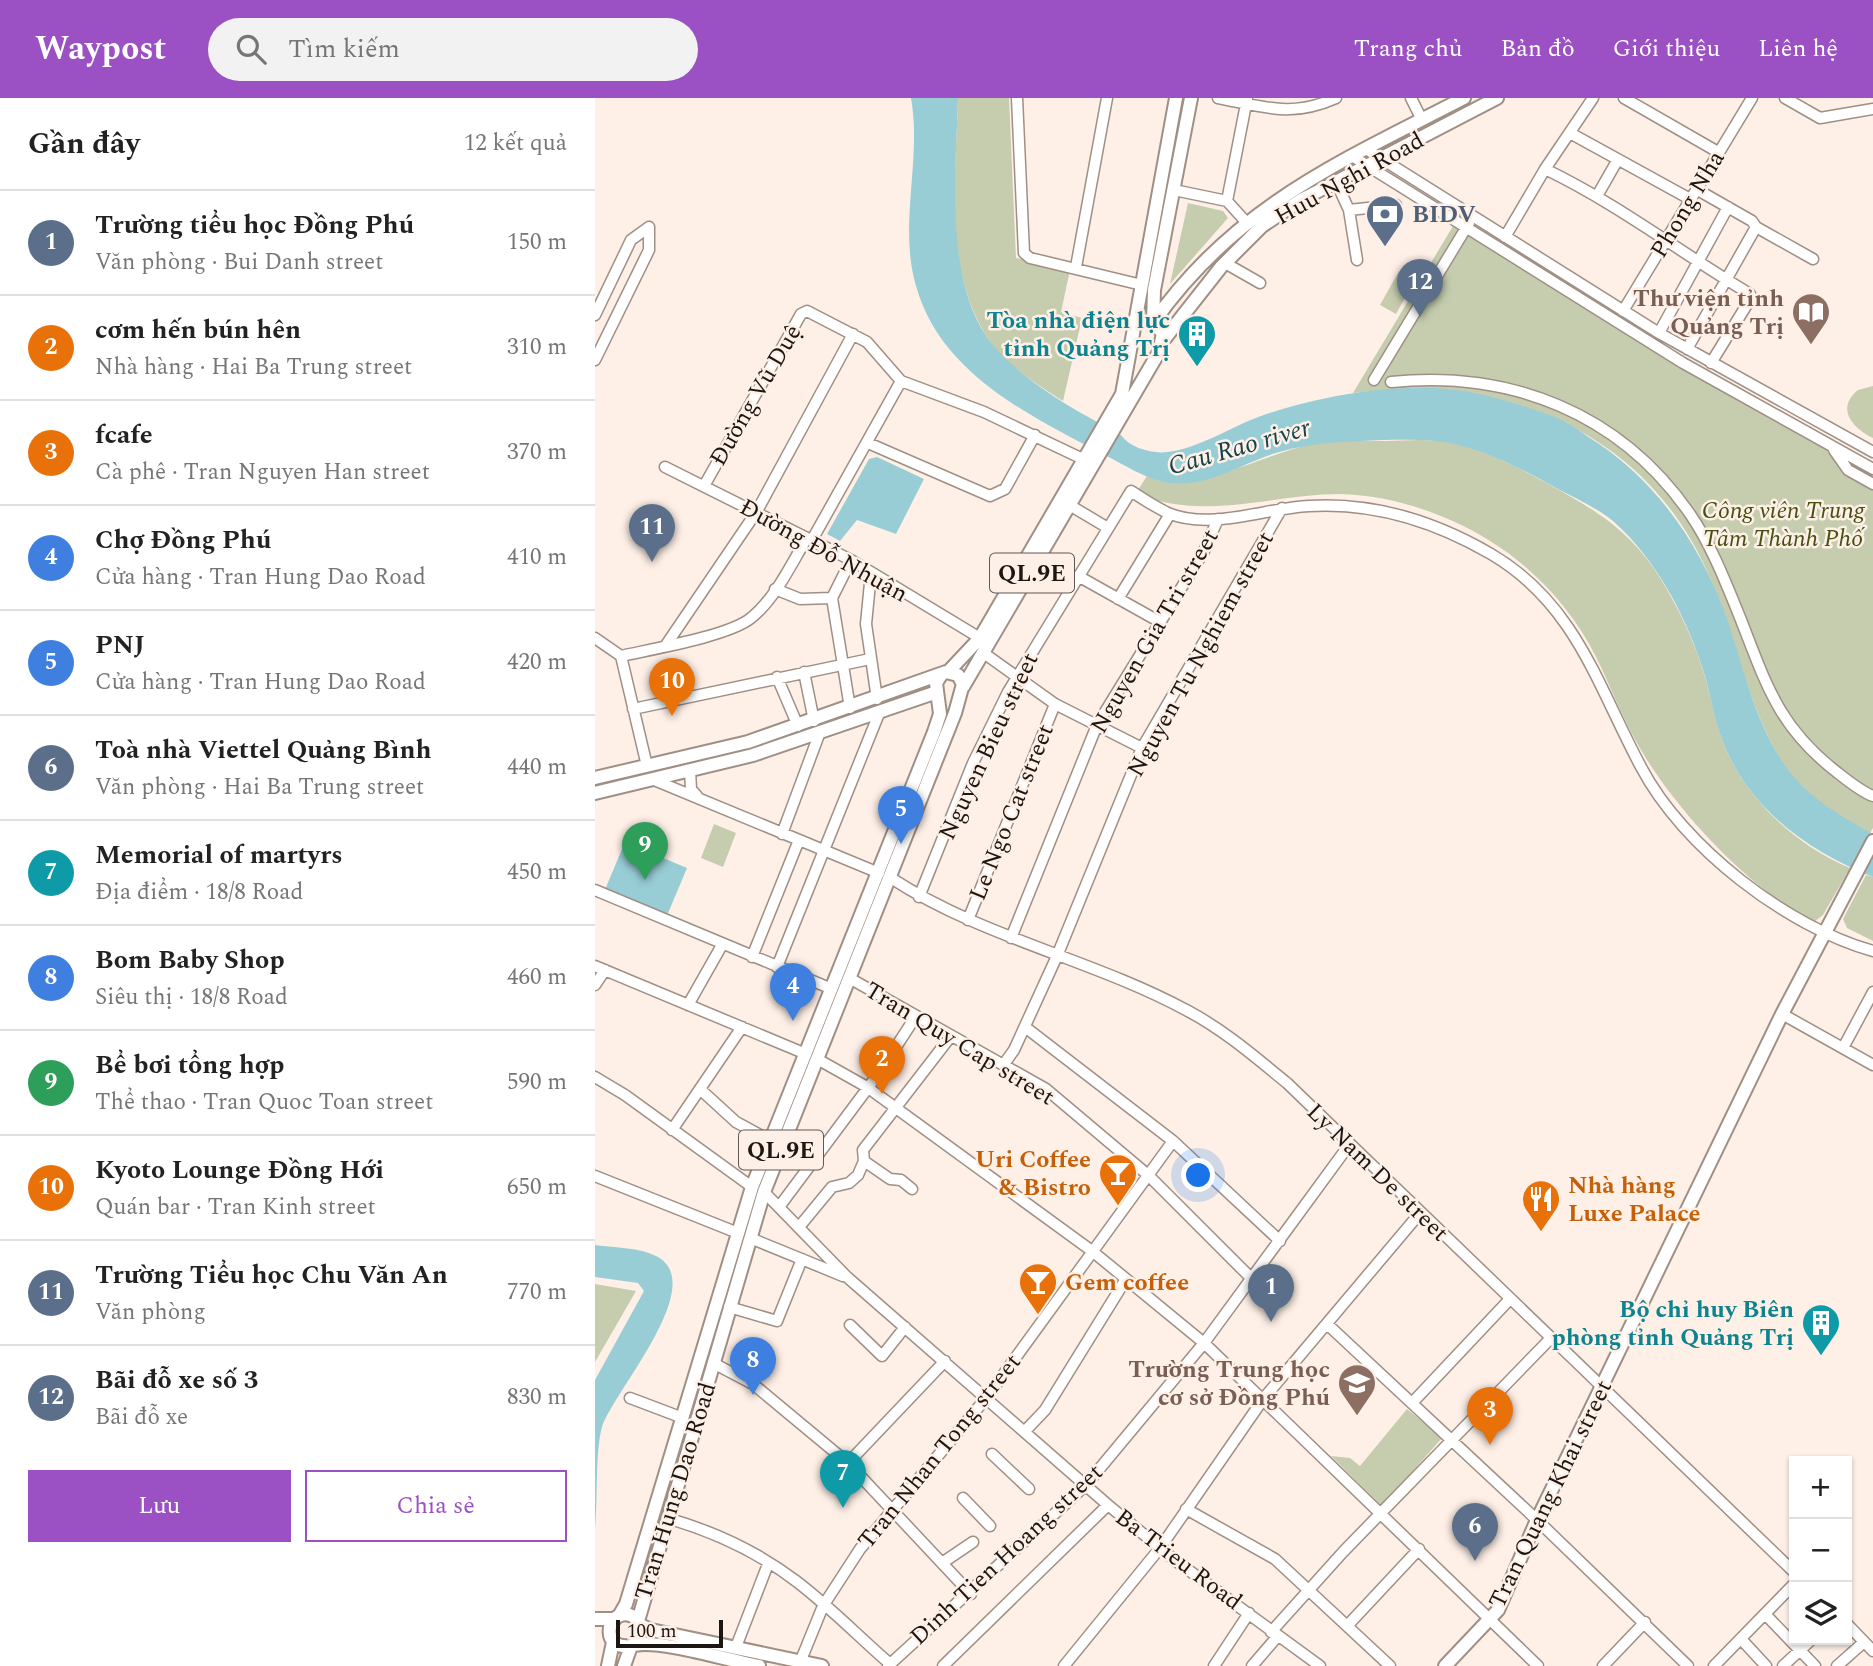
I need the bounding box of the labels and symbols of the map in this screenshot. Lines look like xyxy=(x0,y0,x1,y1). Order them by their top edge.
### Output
street label: Huu Nghi Road xyxy=(1268,123,1431,235)
street label: Phong Nha xyxy=(1642,144,1734,265)
bank icon: BIDV xyxy=(1364,193,1406,248)
place label: BIDV xyxy=(1412,197,1476,233)
pin: 12 xyxy=(1397,259,1443,317)
place label: Thư viện tỉnh Quảng Trị xyxy=(1633,281,1784,345)
library icon: Thư viện tỉnh Quảng Trị xyxy=(1790,291,1832,346)
place label: Tòa nhà điện lực tỉnh Quảng Trị xyxy=(987,303,1170,367)
building icon: Tòa nhà điện lực tỉnh Quảng Trị xyxy=(1176,313,1218,368)
street label: Đường Vũ Duệ xyxy=(701,318,811,473)
water label: Cau Rao river xyxy=(1163,407,1316,486)
street label: Đường Đỗ Nhuận xyxy=(733,490,914,612)
park label: Công viên Trung Tâm Thành Phố xyxy=(1702,493,1866,557)
pin: 11 xyxy=(629,504,675,562)
street label: Nguyen Gia Tri street xyxy=(1081,522,1228,741)
street label: Nguyen Tu Nghiem street xyxy=(1118,525,1284,784)
road number: QL.9E xyxy=(990,554,1074,593)
street label: Nguyen Bieu street xyxy=(930,647,1048,846)
pin: 10 xyxy=(649,658,695,716)
street label: Le Ngo Cat street xyxy=(960,719,1064,906)
pin: 5 xyxy=(878,786,924,844)
pin: 9 xyxy=(622,822,668,880)
pin: 4 xyxy=(770,963,816,1021)
street label: Tran Quy Cap street xyxy=(858,973,1061,1115)
pin: 2 xyxy=(859,1036,905,1094)
street label: Ly Nam De street xyxy=(1298,1095,1457,1250)
road number: QL.9E xyxy=(739,1130,823,1170)
place label: Uri Coffee & Bistro xyxy=(975,1142,1091,1206)
bar icon: Uri Coffee & Bistro xyxy=(1097,1152,1139,1207)
your location xyxy=(1181,1158,1215,1192)
place label: Nhà hàng Luxe Palace xyxy=(1568,1168,1701,1232)
restaurant icon: Nhà hàng Luxe Palace xyxy=(1520,1178,1562,1233)
bar icon: Gem coffee xyxy=(1017,1261,1059,1316)
pin: 1 xyxy=(1248,1264,1294,1322)
place label: Gem coffee xyxy=(1065,1265,1189,1301)
place label: Bộ chỉ huy Biên phòng tỉnh Quảng Trị xyxy=(1552,1292,1794,1356)
building icon: Bộ chỉ huy Biên phòng tỉnh Quảng Trị xyxy=(1800,1302,1842,1357)
pin: 8 xyxy=(730,1337,776,1395)
street label: Tran Nhan Tong street xyxy=(849,1346,1030,1557)
place label: Trường Trung học cơ sở Đồng Phú xyxy=(1128,1352,1330,1416)
school or university icon: Trường Trung học cơ sở Đồng Phú xyxy=(1336,1362,1378,1417)
street label: Tran Quang Khai street xyxy=(1480,1374,1622,1615)
street label: Tran Hung Dao Road xyxy=(626,1378,726,1605)
pin: 3 xyxy=(1467,1387,1513,1445)
pin: 7 xyxy=(820,1450,866,1508)
street label: Dinh Tien Hoang street xyxy=(902,1455,1111,1654)
street label: Ba Trieu Road xyxy=(1107,1500,1250,1620)
pin: 6 xyxy=(1452,1503,1498,1561)
scale bar xyxy=(616,1617,723,1649)

